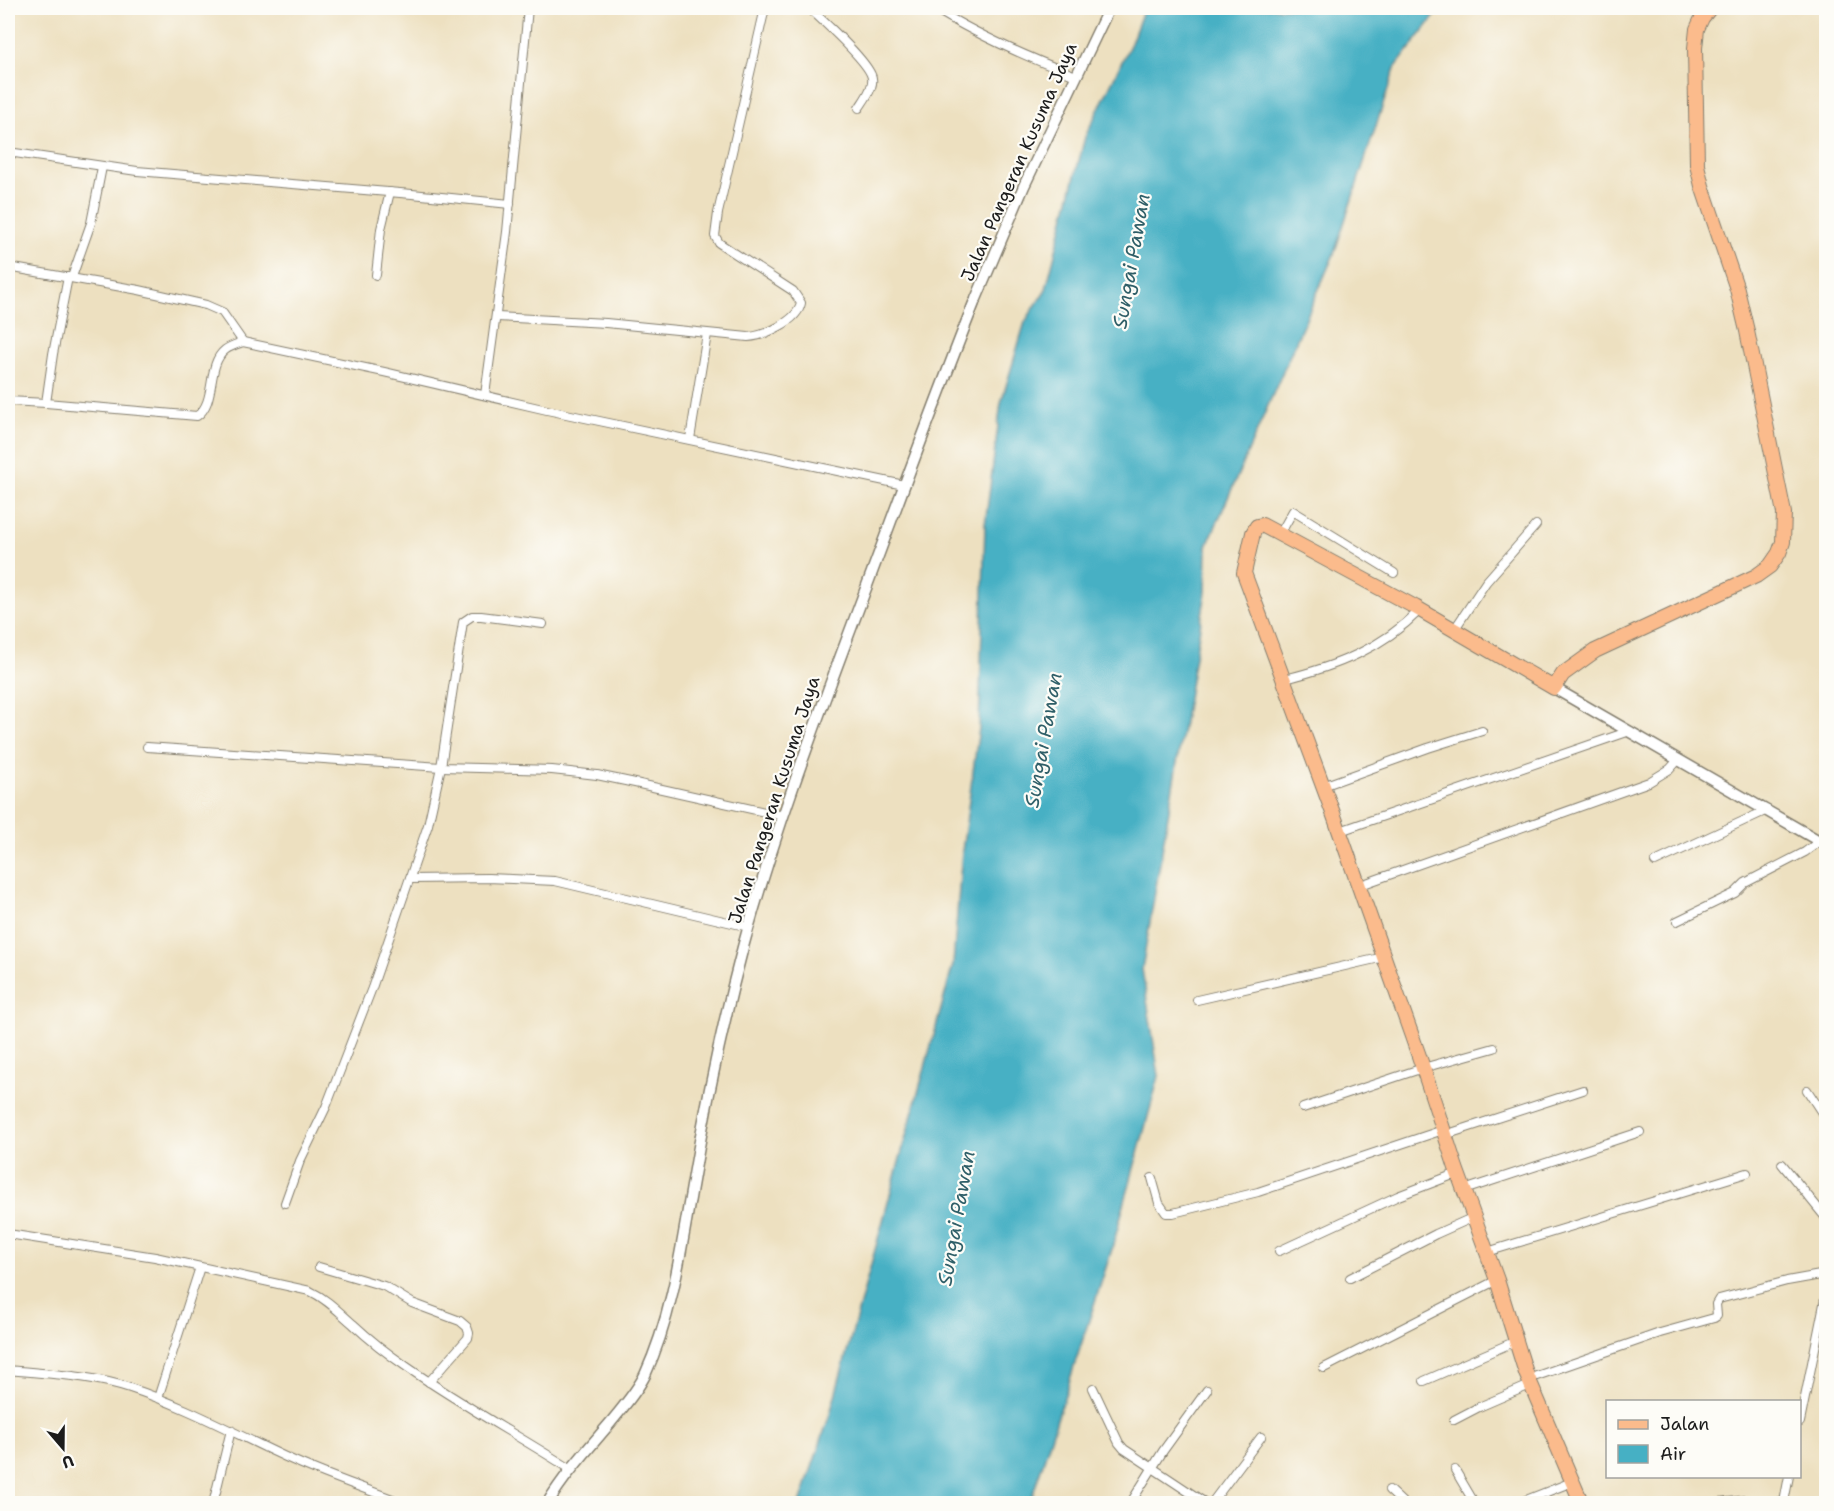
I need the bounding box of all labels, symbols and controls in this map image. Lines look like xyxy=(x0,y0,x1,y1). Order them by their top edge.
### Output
street label: Jalan Pangeran Kusuma Jaya xyxy=(955,39,1083,285)
water label: Sungai Pawan xyxy=(1106,191,1156,331)
water label: Sungai Pawan xyxy=(1018,670,1068,810)
street label: Jalan Pangeran Kusuma Jaya xyxy=(723,673,825,927)
water label: Sungai Pawan xyxy=(931,1148,981,1288)
legend xyxy=(1606,1400,1801,1478)
text: Jalan xyxy=(1660,1412,1709,1436)
north arrow xyxy=(33,1418,93,1478)
text: Air xyxy=(1660,1442,1686,1466)
text: U xyxy=(59,1450,77,1473)

